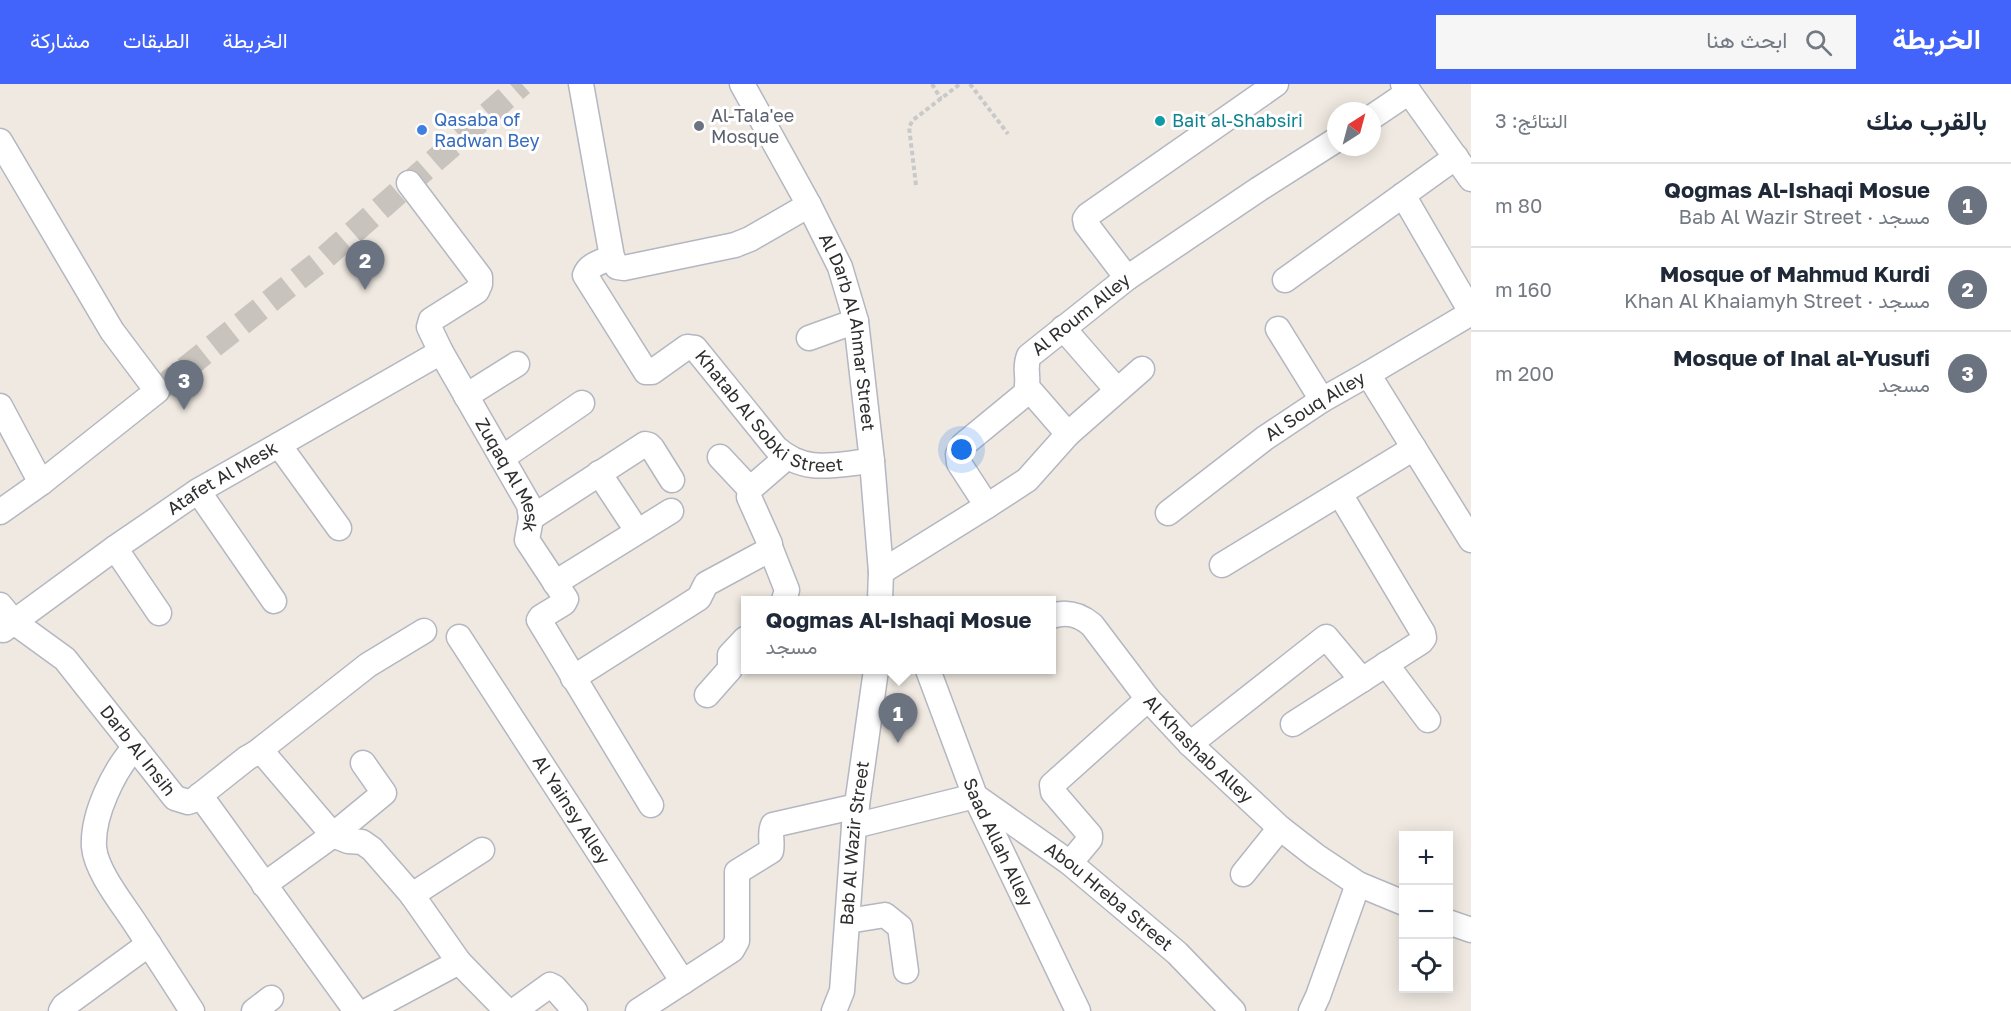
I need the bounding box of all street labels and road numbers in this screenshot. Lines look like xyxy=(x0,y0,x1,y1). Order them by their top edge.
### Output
street label: Al Darb Al Ahmar Street xyxy=(815,229,880,432)
street label: Al Roum Alley xyxy=(1027,268,1134,360)
street label: Khatab Al Sobki Street xyxy=(691,345,844,476)
street label: Al Souq Alley xyxy=(1260,366,1369,445)
street label: Zuqaq Al Mesk xyxy=(471,414,544,534)
street label: Atafet Al Mesk xyxy=(162,436,281,519)
street label: Al Khashab Alley xyxy=(1140,690,1258,807)
street label: Darb Al Insih xyxy=(96,700,181,800)
street label: Al Yainsy Alley xyxy=(529,751,615,868)
street label: Bab Al Wazir Street xyxy=(835,759,873,926)
street label: Saad Allah Alley xyxy=(959,775,1038,910)
street label: Abou Hreba Street xyxy=(1041,837,1178,955)

